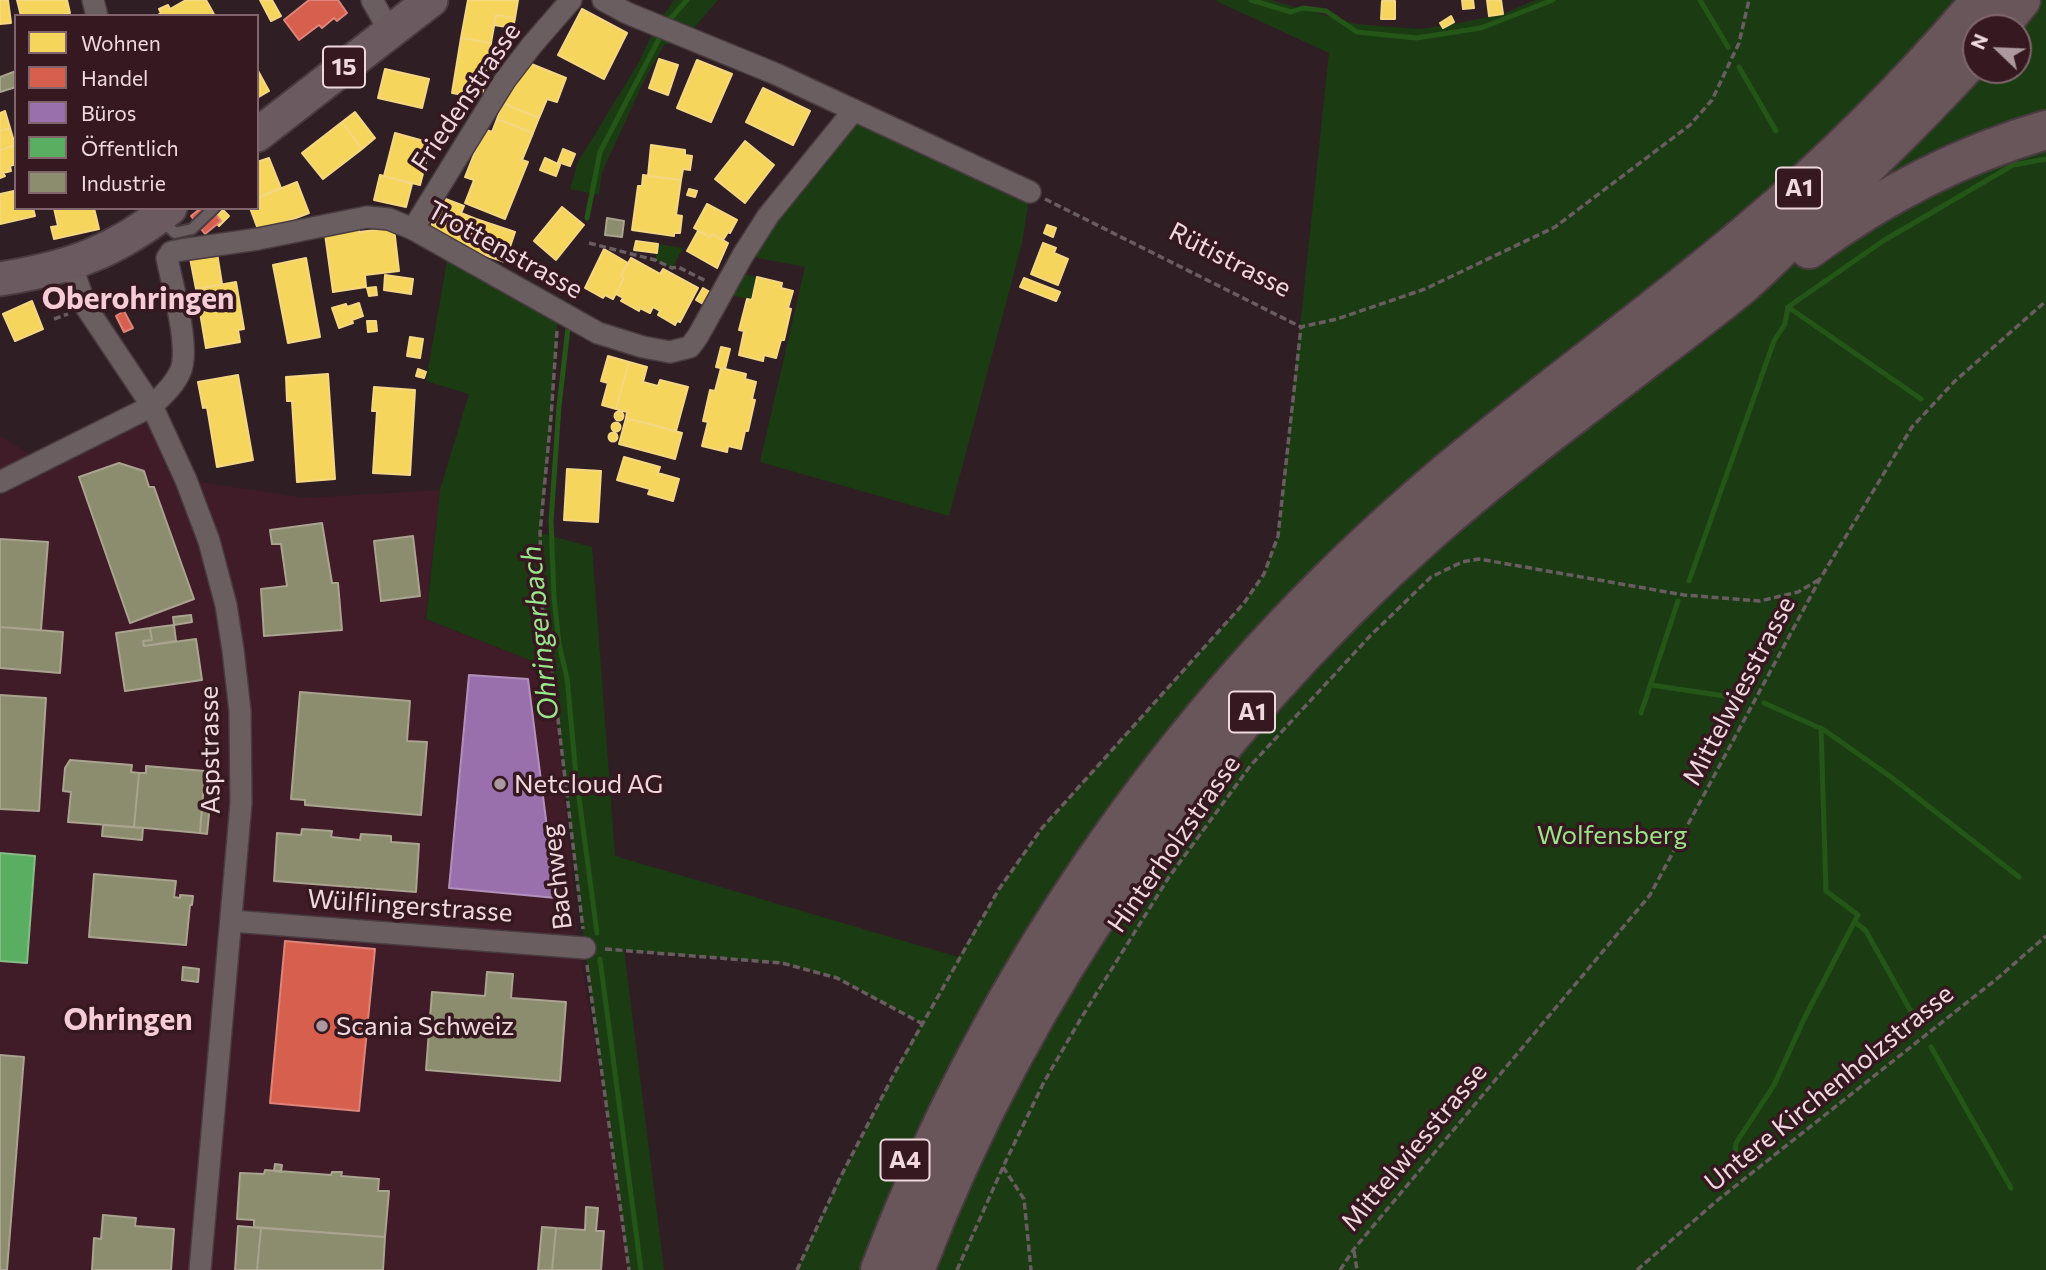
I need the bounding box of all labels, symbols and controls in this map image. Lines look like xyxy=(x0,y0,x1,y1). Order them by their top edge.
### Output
legend xyxy=(14,14,259,210)
north arrow xyxy=(1962,14,2032,84)
street label: Friedenstrasse xyxy=(405,17,527,177)
text: Wohnen xyxy=(81,30,161,55)
text: N xyxy=(1966,30,1992,52)
road number: 15 xyxy=(323,46,365,88)
text: Handel xyxy=(81,65,148,90)
text: Büros xyxy=(81,100,136,125)
text: Öffentlich xyxy=(81,135,179,160)
road number: A1 xyxy=(1776,168,1822,208)
text: Industrie xyxy=(81,170,166,195)
street label: Trottenstrasse xyxy=(422,194,588,306)
street label: Rütistrasse xyxy=(1164,216,1296,304)
district label: Oberohringen xyxy=(42,281,234,317)
water label: Ohringerbach xyxy=(514,544,566,722)
street label: Mittelwiesstrasse xyxy=(1676,591,1802,791)
street label: Aspstrasse xyxy=(193,686,227,814)
road number: A1 xyxy=(1229,692,1275,732)
street label: Hinterholzstrasse xyxy=(1101,749,1247,939)
place label: Netcloud AG xyxy=(514,768,663,800)
marker: Netcloud AG xyxy=(492,776,508,792)
park label: Wolfensberg xyxy=(1537,819,1687,851)
street label: Bachweg xyxy=(535,822,579,932)
street label: Wülflingerstrasse xyxy=(306,883,514,929)
street label: Untere Kirchenholzstrasse xyxy=(1698,978,1960,1198)
district label: Ohringen xyxy=(63,1002,193,1038)
place label: Scania Schweiz xyxy=(336,1010,514,1042)
marker: Scania Schweiz xyxy=(314,1018,330,1034)
street label: Mittelwiesstrasse xyxy=(1335,1057,1493,1237)
road number: A4 xyxy=(880,1140,930,1180)

